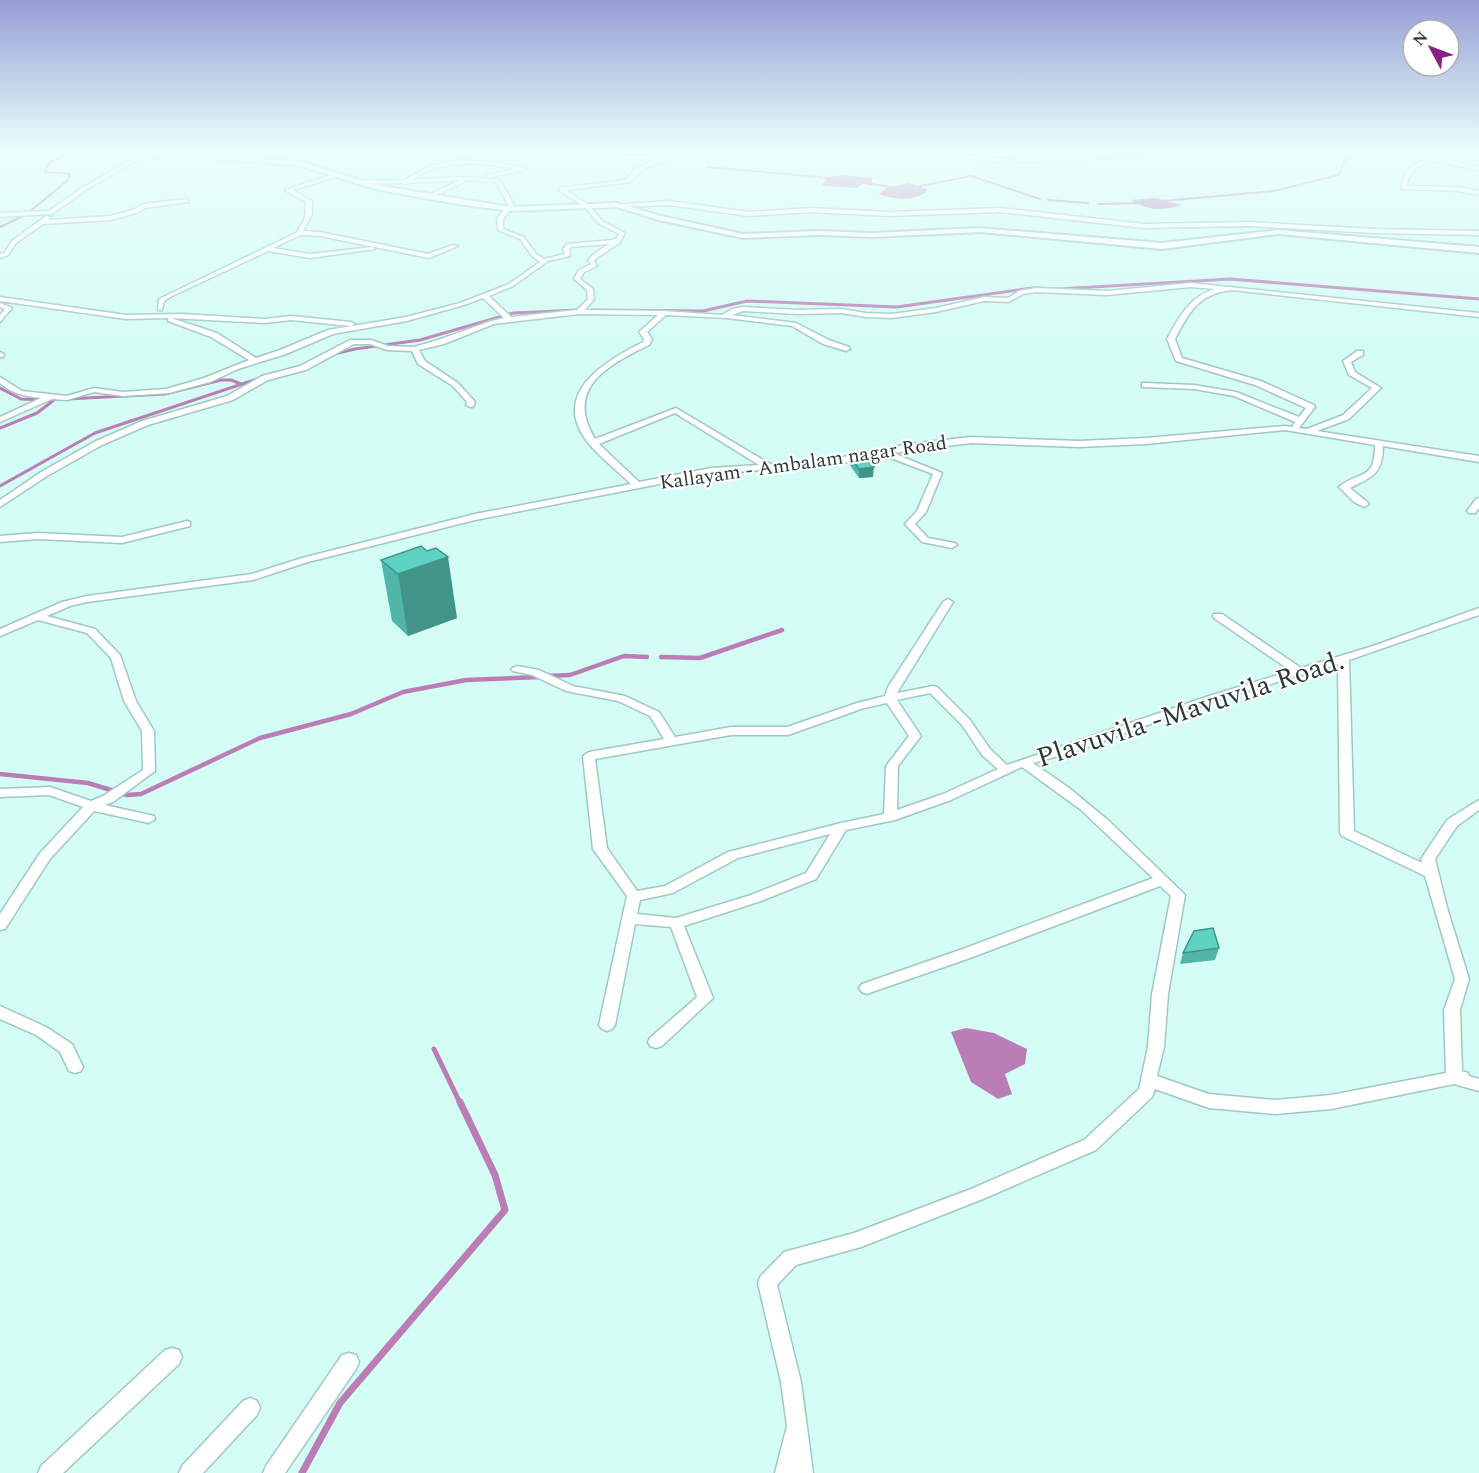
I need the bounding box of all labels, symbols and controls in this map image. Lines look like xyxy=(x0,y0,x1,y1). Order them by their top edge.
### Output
north arrow xyxy=(1401,18,1461,78)
text: N xyxy=(1407,26,1434,52)
street label: Kallayam - Ambalam nagar Road xyxy=(658,428,949,498)
street label: Plavuvila -Mavuvila Road. xyxy=(1031,639,1350,780)

